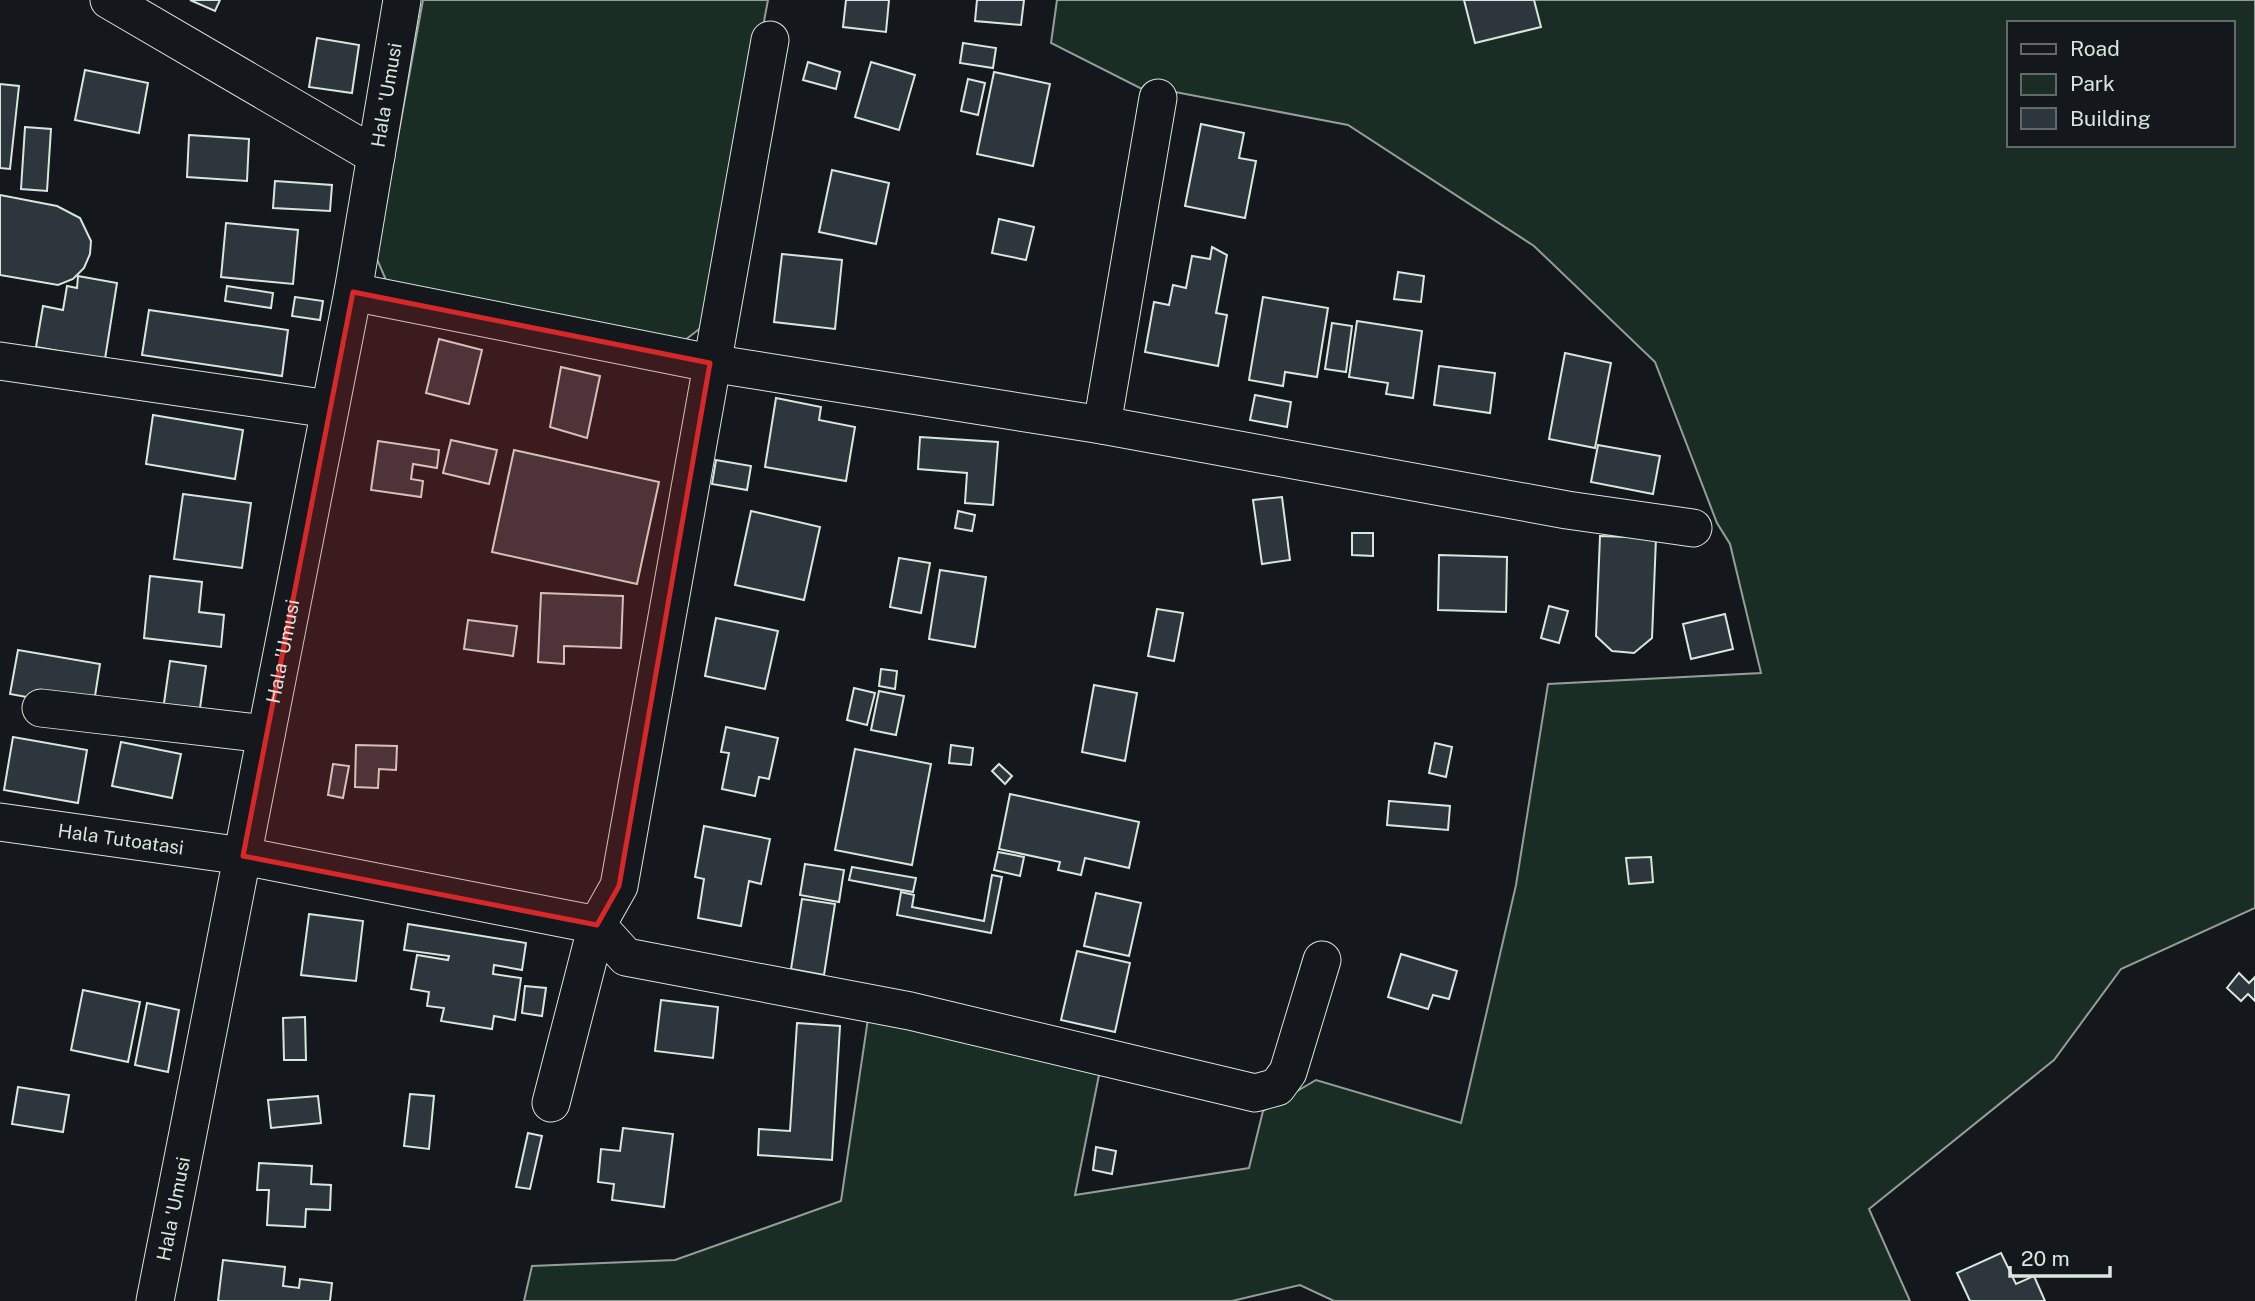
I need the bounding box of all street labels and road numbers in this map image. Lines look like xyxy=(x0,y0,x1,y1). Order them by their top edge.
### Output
street label: Hala 'Umusi xyxy=(366,41,406,149)
street label: Hala 'Umusi xyxy=(262,597,303,705)
street label: Hala Tutoatasi xyxy=(56,819,185,859)
street label: Hala 'Umusi xyxy=(152,1155,194,1263)

